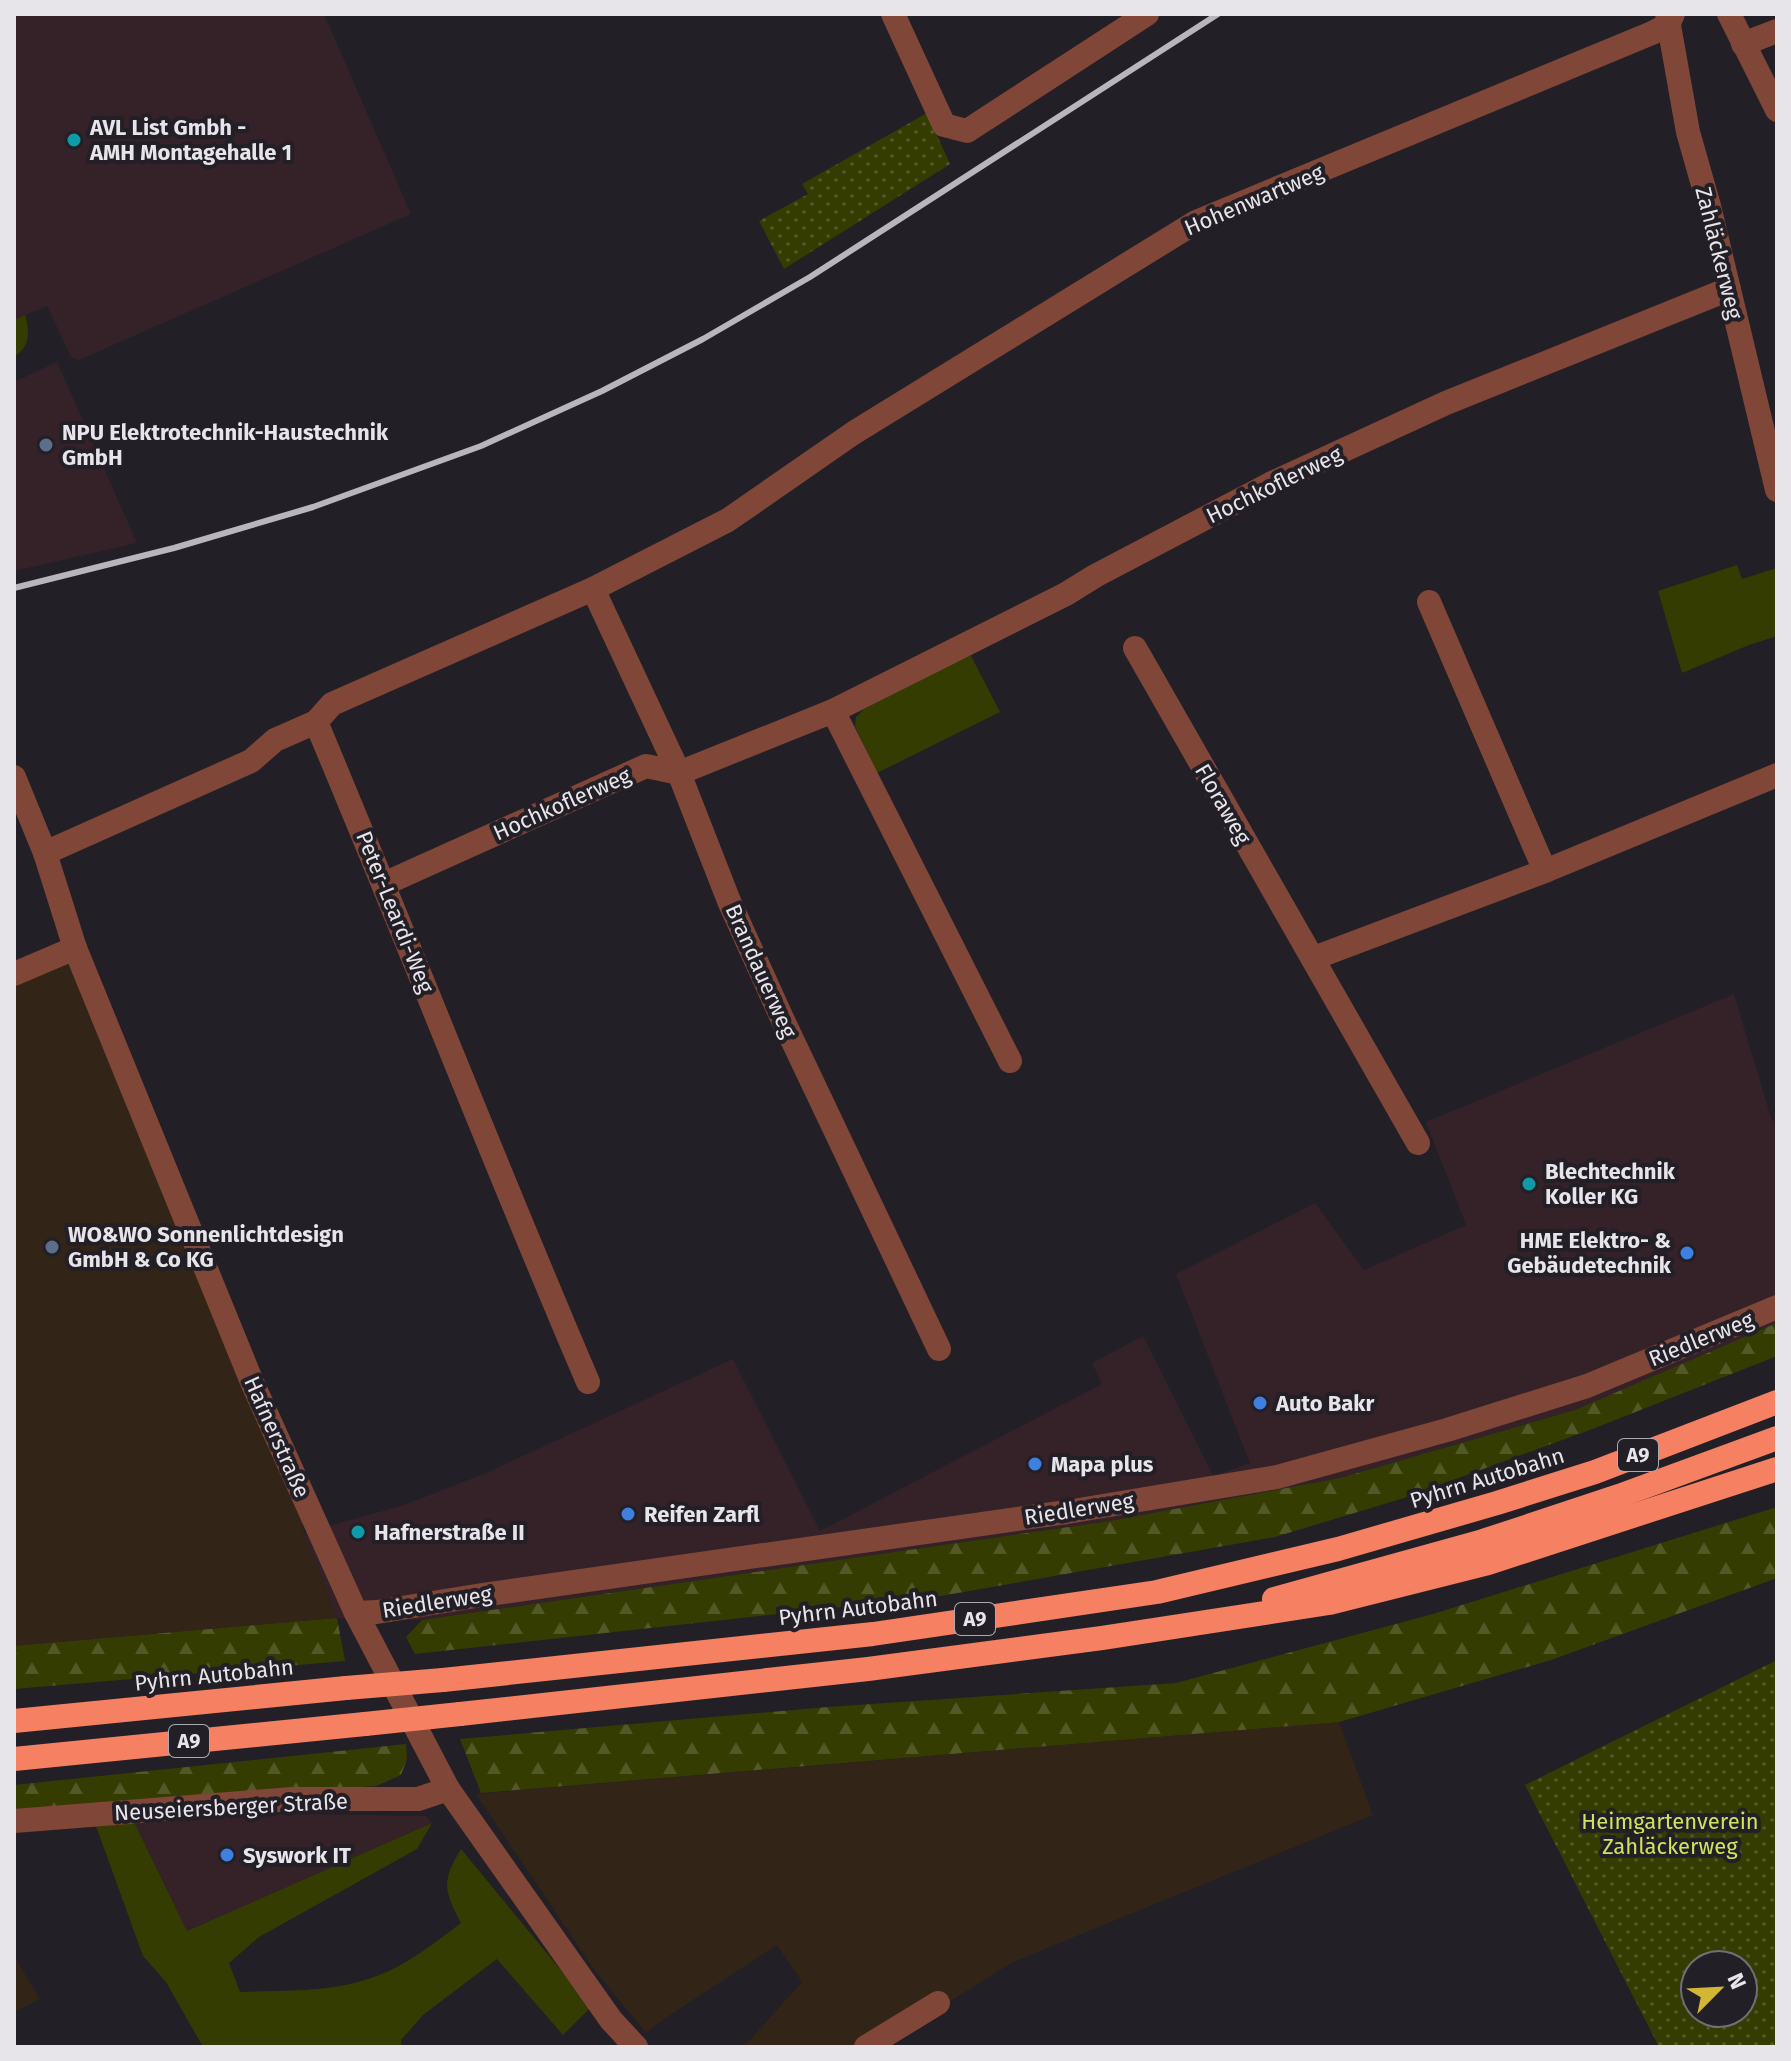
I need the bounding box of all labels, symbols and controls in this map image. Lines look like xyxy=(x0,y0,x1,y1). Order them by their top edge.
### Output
place label: AVL List Gmbh - AMH Montagehalle 1 xyxy=(89,114,292,166)
marker: AVL List Gmbh - AMH Montagehalle 1 xyxy=(65,131,83,149)
street label: Hohenwartweg xyxy=(1180,158,1328,241)
street label: Zahläckerweg xyxy=(1689,184,1749,323)
place label: NPU Elektrotechnik-Haustechnik GmbH xyxy=(62,419,389,471)
marker: NPU Elektrotechnik-Haustechnik GmbH xyxy=(37,436,55,454)
street label: Hochkoflerweg xyxy=(1202,440,1347,530)
street label: Floraweg xyxy=(1189,759,1257,850)
street label: Hochkoflerweg xyxy=(489,761,635,846)
street label: Peter-Leardi-Weg xyxy=(350,827,440,997)
street label: Brandauerweg xyxy=(719,900,803,1043)
place label: Blechtechnik Koller KG xyxy=(1545,1158,1676,1210)
marker: Blechtechnik Koller KG xyxy=(1520,1175,1538,1193)
place label: WO&WO Sonnenlichtdesign GmbH & Co KG xyxy=(68,1221,344,1273)
place label: HME Elektro- & Gebäudetechnik xyxy=(1507,1227,1672,1279)
marker: WO&WO Sonnenlichtdesign GmbH & Co KG xyxy=(43,1238,61,1256)
marker: HME Elektro- & Gebäudetechnik xyxy=(1678,1244,1696,1262)
street label: Riedlerweg xyxy=(1645,1306,1758,1372)
street label: Hafnerstraße xyxy=(238,1372,316,1502)
place label: Auto Bakr xyxy=(1275,1390,1374,1417)
marker: Auto Bakr xyxy=(1251,1394,1269,1412)
road number: A9 xyxy=(1618,1439,1658,1471)
street label: Pyhrn Autobahn xyxy=(1407,1442,1567,1514)
place label: Mapa plus xyxy=(1051,1451,1154,1478)
marker: Mapa plus xyxy=(1026,1455,1044,1473)
street label: Riedlerweg xyxy=(1022,1487,1136,1531)
place label: Reifen Zarfl xyxy=(644,1501,760,1528)
marker: Reifen Zarfl xyxy=(619,1505,637,1523)
place label: Hafnerstraße II xyxy=(374,1519,525,1546)
marker: Hafnerstraße II xyxy=(349,1523,367,1541)
street label: Riedlerweg xyxy=(380,1580,494,1624)
street label: Pyhrn Autobahn xyxy=(777,1585,939,1631)
road number: A9 xyxy=(955,1603,995,1635)
street label: Pyhrn Autobahn xyxy=(133,1653,295,1697)
road number: A9 xyxy=(169,1725,209,1757)
street label: Neuseiersberger Straße xyxy=(113,1787,349,1827)
park label: Heimgartenverein Zahläckerweg xyxy=(1581,1808,1759,1860)
place label: Syswork IT xyxy=(243,1842,351,1869)
marker: Syswork IT xyxy=(218,1846,236,1864)
north arrow xyxy=(1679,1949,1759,2029)
text: N xyxy=(1722,1969,1752,1993)

